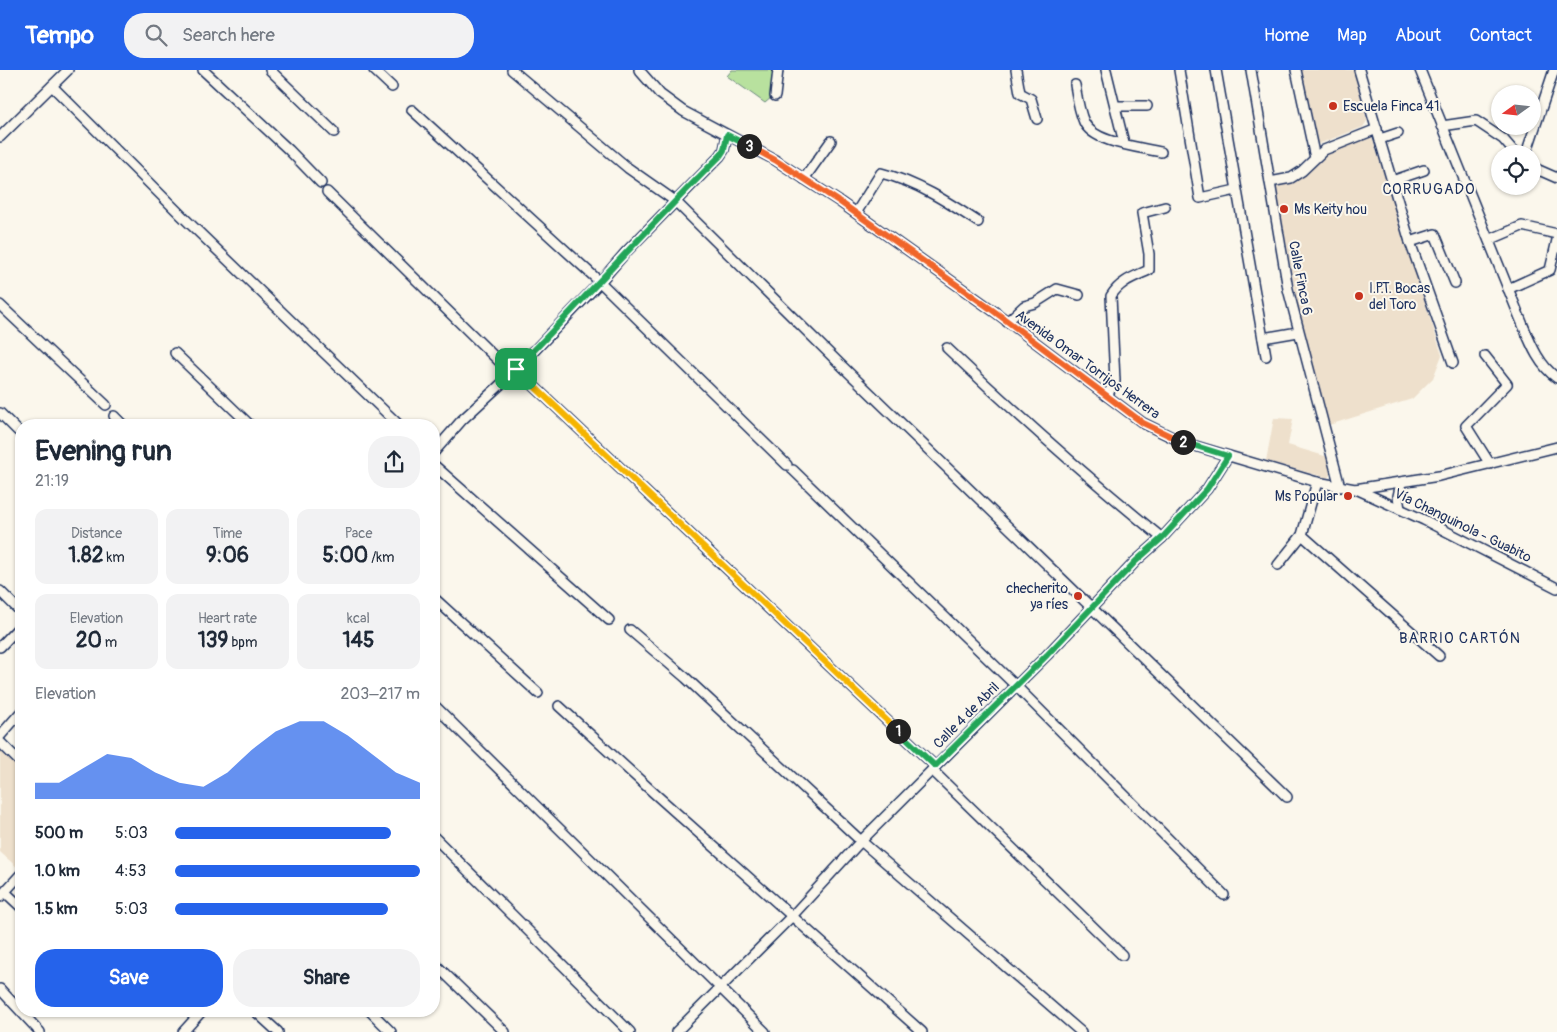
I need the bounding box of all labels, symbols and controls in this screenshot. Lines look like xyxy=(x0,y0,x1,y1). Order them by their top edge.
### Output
search box xyxy=(124,13,474,58)
text: Tempo xyxy=(25,21,94,50)
icon: search xyxy=(142,21,170,49)
text: Search here xyxy=(182,23,275,47)
text: Home xyxy=(1264,24,1309,47)
text: Map xyxy=(1337,24,1367,47)
text: About xyxy=(1395,24,1441,47)
text: Contact xyxy=(1469,24,1532,47)
north arrow xyxy=(1491,85,1541,135)
map controls xyxy=(1491,85,1541,195)
place label: Escuela Finca 41 xyxy=(1343,98,1439,115)
marker: Escuela Finca 41 xyxy=(1327,100,1339,112)
pin: 3 xyxy=(736,134,762,158)
text: 3 xyxy=(746,138,753,155)
button: locate xyxy=(1491,145,1541,195)
district label: CORRUGADO xyxy=(1382,180,1476,199)
place label: Ms Keity hou xyxy=(1294,201,1367,218)
marker: Ms Keity hou xyxy=(1278,203,1290,215)
street label: Calle Finca 6 xyxy=(1285,240,1316,317)
place label: I.P.T. Bocas del Toro xyxy=(1369,280,1431,313)
marker: I.P.T. Bocas del Toro xyxy=(1353,290,1365,302)
street label: Avenida Omar Torrijos Herrera xyxy=(1012,306,1163,423)
pin xyxy=(495,348,537,390)
icon: arrive xyxy=(502,355,530,383)
pin: 2 xyxy=(1170,430,1196,454)
text: Evening run xyxy=(35,434,172,469)
text: 2 xyxy=(1180,434,1187,451)
button: share xyxy=(368,436,420,488)
text: 21:19 xyxy=(35,471,69,491)
street label: Vía Changuinola - Guabito xyxy=(1391,485,1535,566)
place label: Ms Popular xyxy=(1275,488,1338,505)
marker: Ms Popular xyxy=(1342,490,1354,502)
text: Distance xyxy=(71,525,122,542)
text: Time xyxy=(213,525,242,542)
text: Pace xyxy=(345,525,372,542)
text: 1.82 xyxy=(68,542,103,569)
text: 9:06 xyxy=(206,542,249,569)
text: 5:00 xyxy=(322,542,368,569)
text: km xyxy=(103,549,125,566)
text: /km xyxy=(368,549,395,566)
place label: checherito ya ríes xyxy=(1006,580,1069,613)
marker: checherito ya ríes xyxy=(1072,590,1084,602)
text: Elevation xyxy=(70,610,123,627)
text: Heart rate xyxy=(198,610,257,627)
text: kcal xyxy=(347,610,370,627)
text: 20 xyxy=(76,627,102,654)
text: 139 xyxy=(198,627,228,654)
text: 145 xyxy=(343,627,374,654)
district label: BARRIO CARTÓN xyxy=(1399,629,1521,648)
text: m xyxy=(102,634,117,651)
text: bpm xyxy=(228,634,257,651)
street label: Calle 4 de Abril xyxy=(930,679,1003,752)
text: Elevation xyxy=(35,684,96,704)
text: 203–217 m xyxy=(340,684,420,704)
pin: 1 xyxy=(886,718,910,744)
text: 1 xyxy=(896,723,901,740)
text: 500 m xyxy=(35,823,83,843)
text: 5:03 xyxy=(115,823,148,843)
text: 1.0 km xyxy=(35,861,80,881)
text: 4:53 xyxy=(115,861,146,881)
text: 1.5 km xyxy=(35,899,78,919)
text: 5:03 xyxy=(115,899,148,919)
button: Save xyxy=(35,949,223,1007)
button: Share xyxy=(233,949,420,1007)

